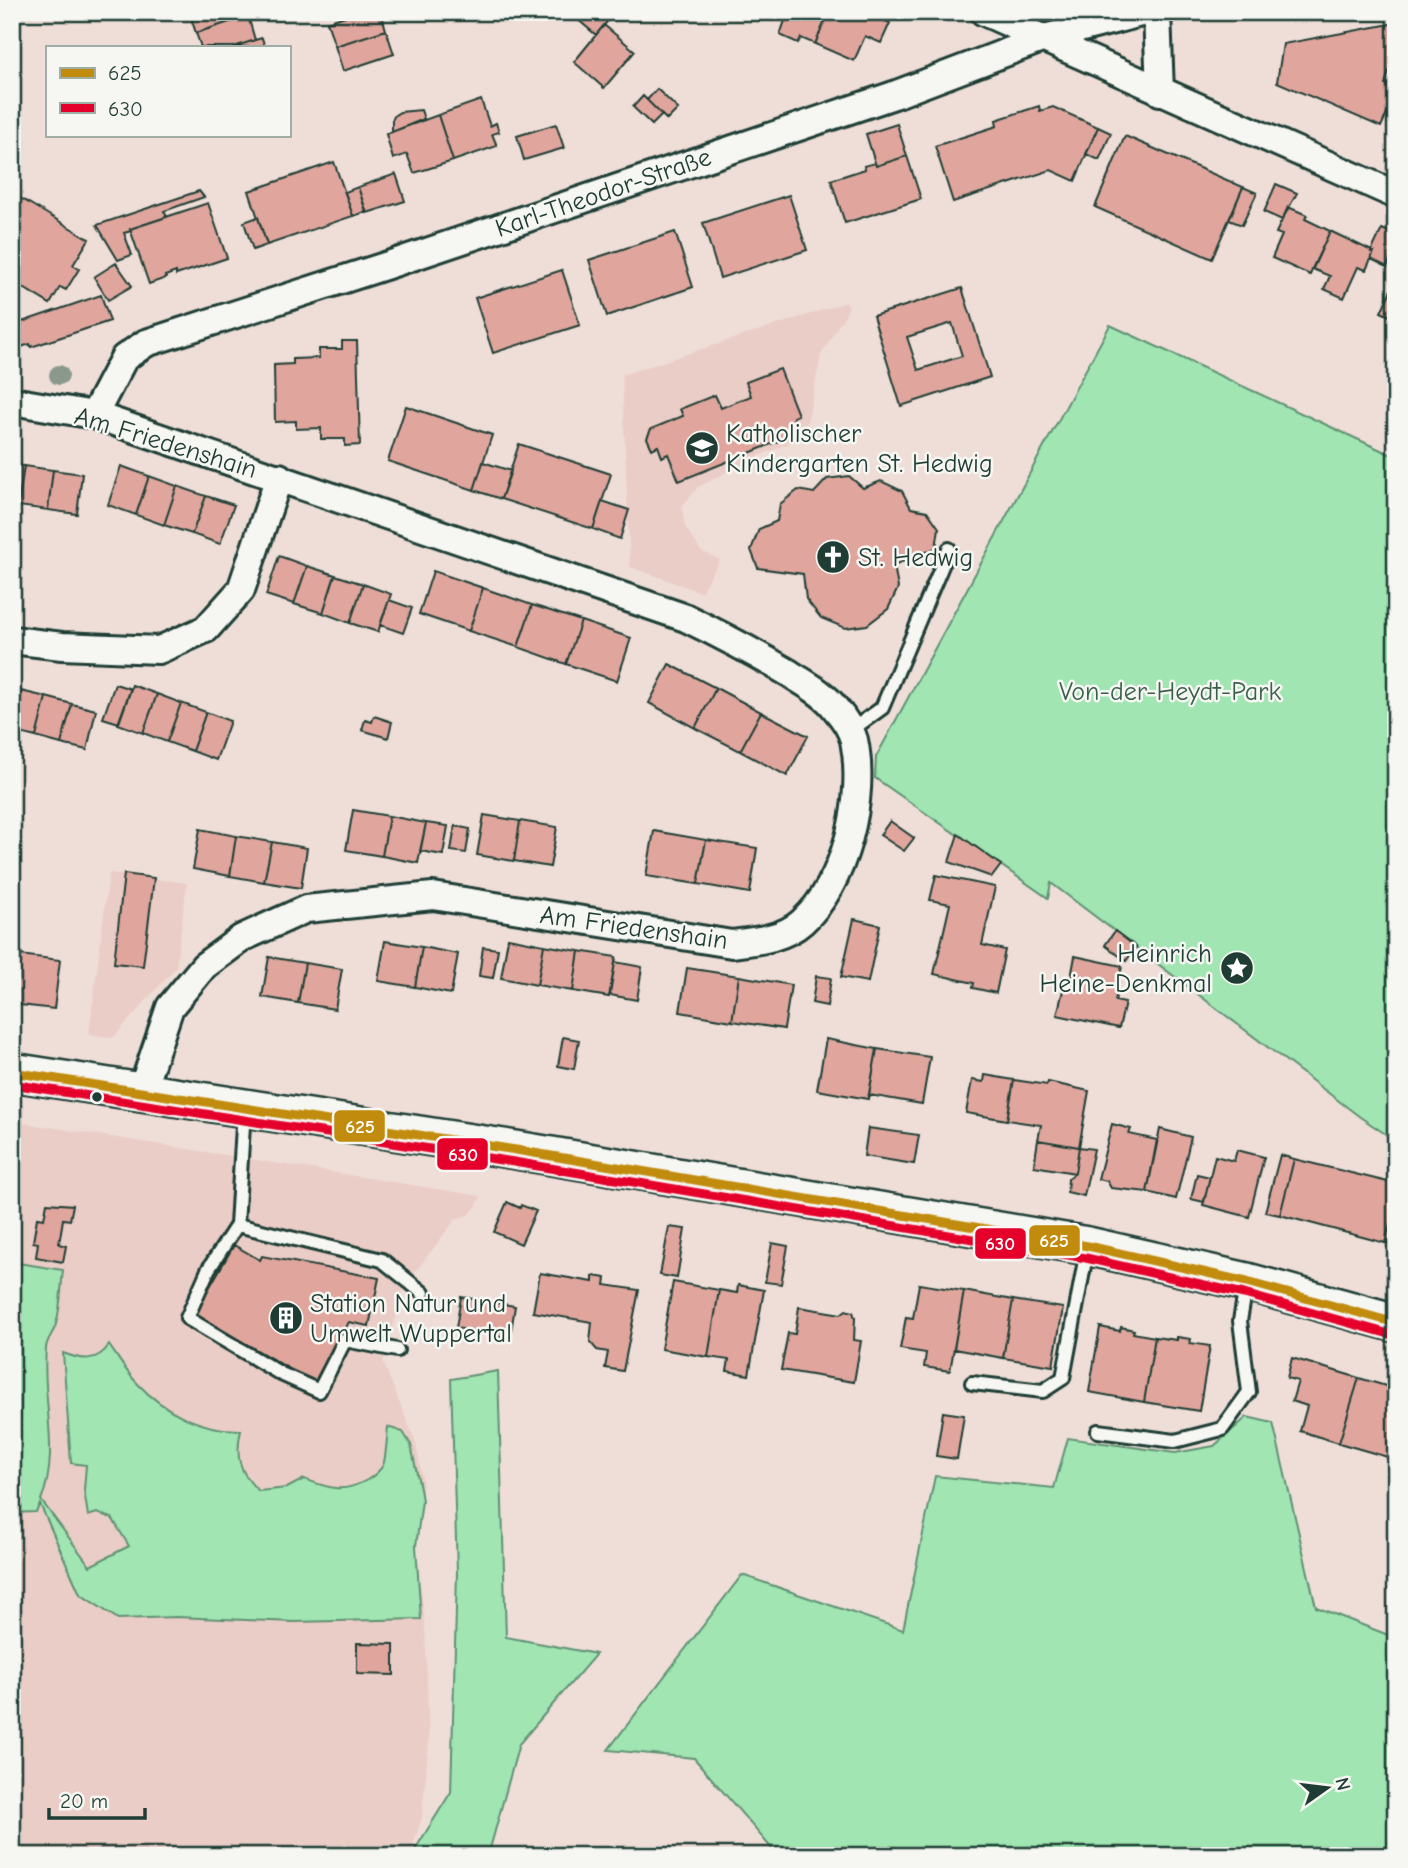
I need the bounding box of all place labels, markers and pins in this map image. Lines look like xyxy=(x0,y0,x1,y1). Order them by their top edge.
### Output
place label: Katholischer Kindergarten St. Hedwig xyxy=(726,419,993,479)
school or university icon: Katholischer Kindergarten St. Hedwig xyxy=(683,429,721,467)
church icon: St. Hedwig xyxy=(814,538,852,576)
place label: St. Hedwig xyxy=(858,543,973,573)
place label: Heinrich Heine-Denkmal xyxy=(1039,939,1212,999)
place icon: Heinrich Heine-Denkmal xyxy=(1218,949,1256,987)
unlabelled marker xyxy=(90,1090,104,1104)
place label: Station Natur und Umwelt Wuppertal xyxy=(310,1289,512,1349)
building icon: Station Natur und Umwelt Wuppertal xyxy=(267,1299,305,1337)

